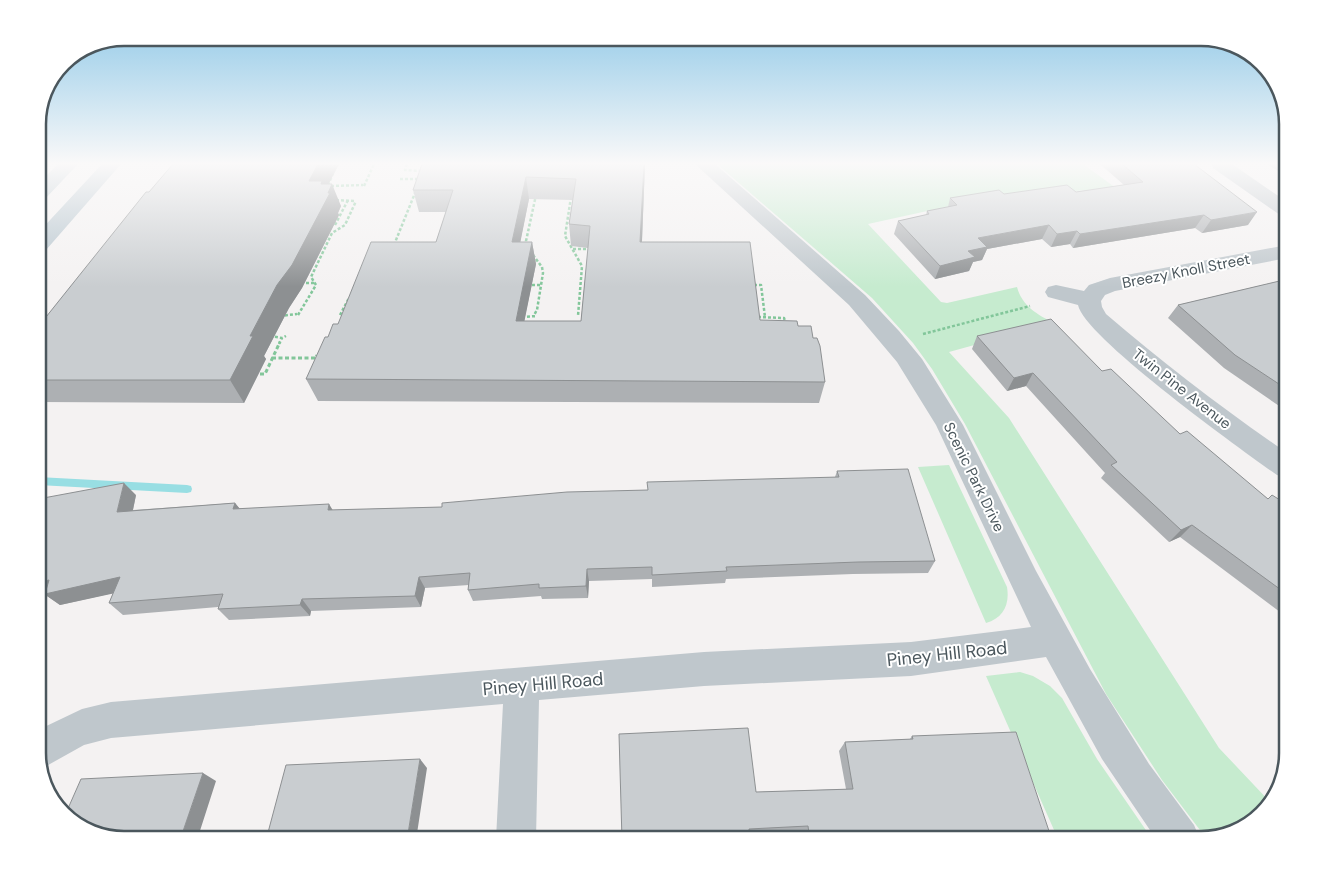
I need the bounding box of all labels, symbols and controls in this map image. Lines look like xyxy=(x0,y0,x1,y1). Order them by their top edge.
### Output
street label: Breezy Knoll Street xyxy=(1120,249,1252,293)
street label: Twin Pine Avenue xyxy=(1129,344,1235,434)
street label: Scenic Park Drive xyxy=(939,419,1009,535)
street label: Piney Hill Road xyxy=(886,636,1008,672)
street label: Piney Hill Road xyxy=(482,667,604,701)

